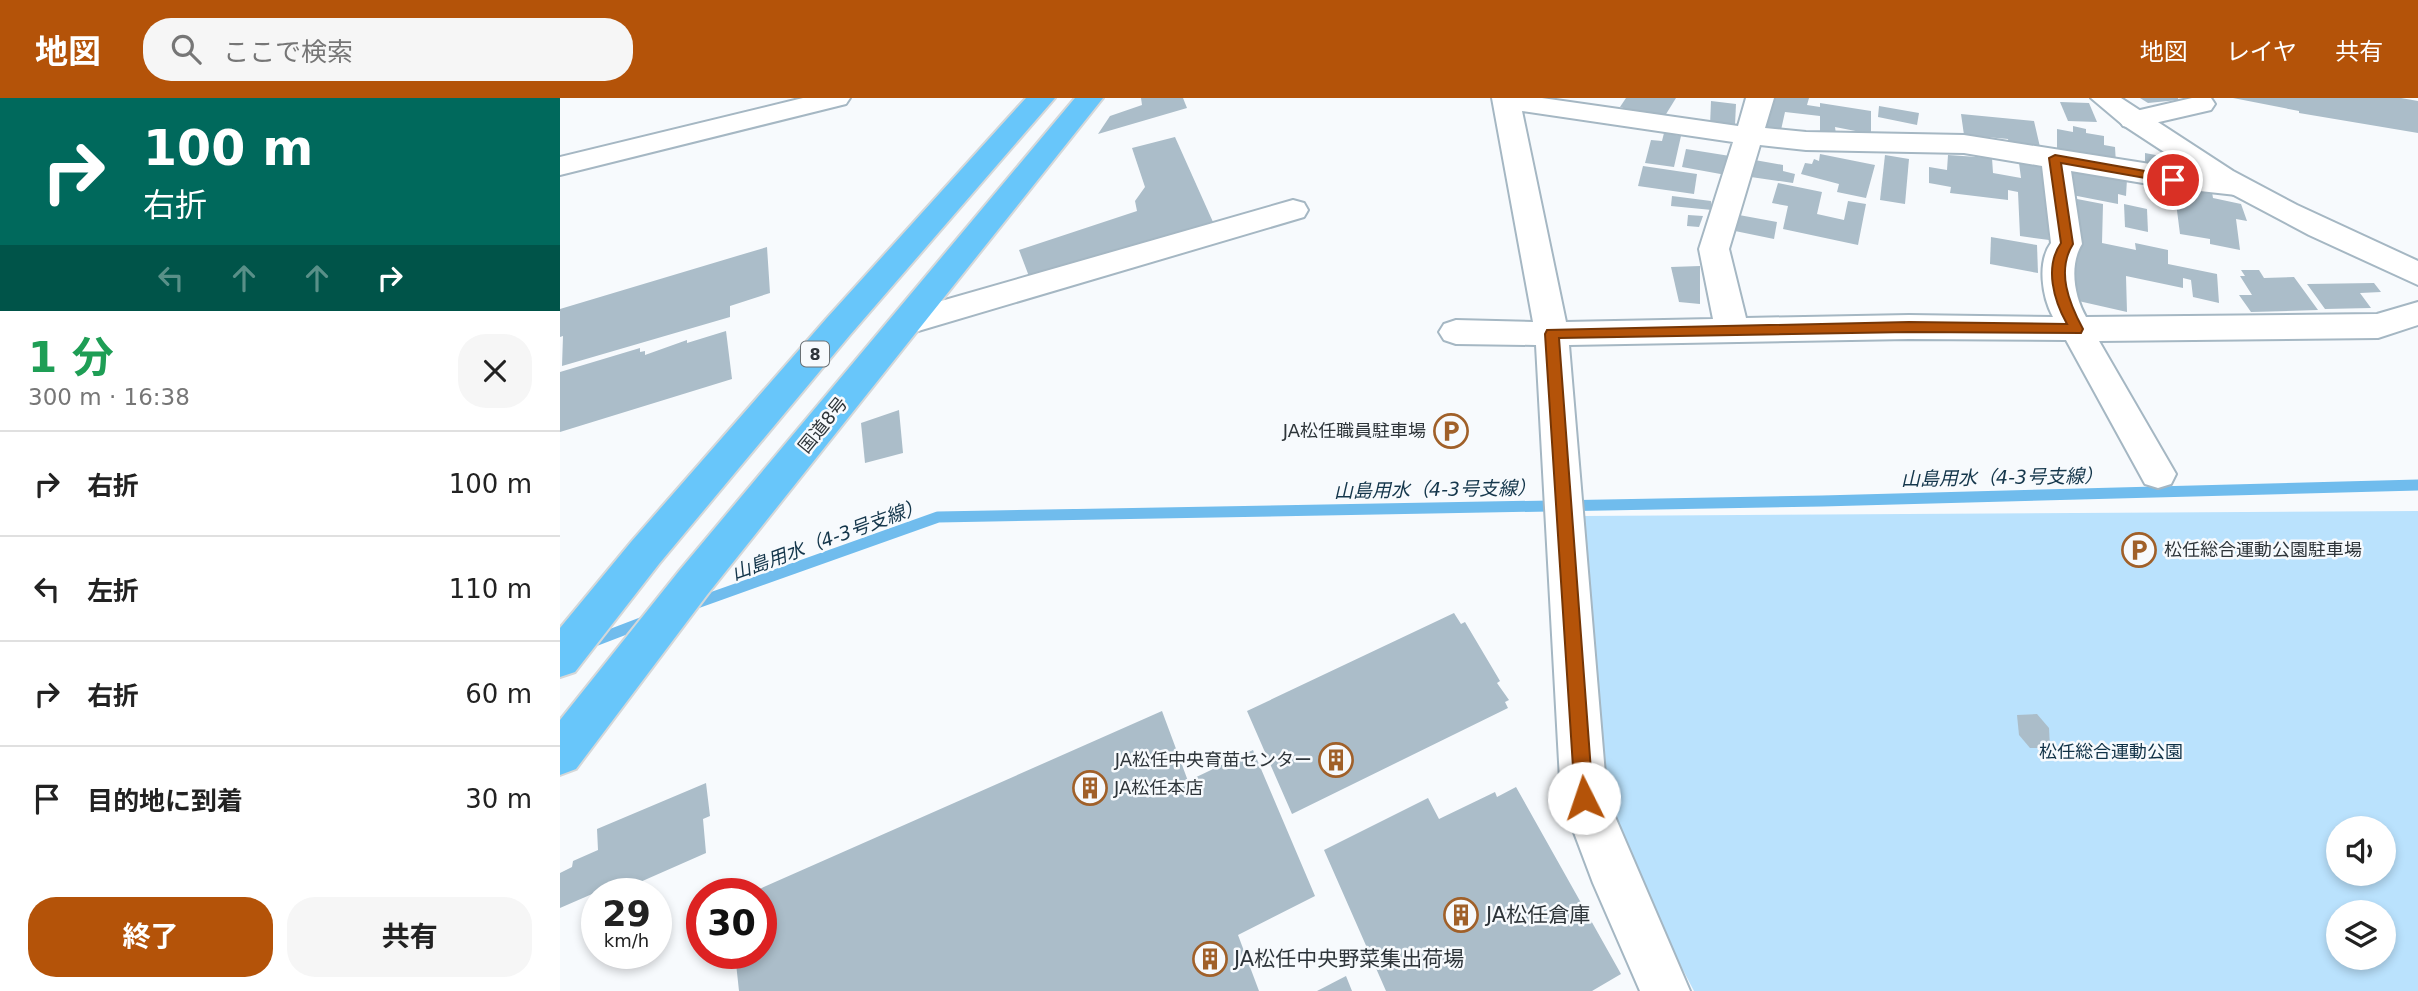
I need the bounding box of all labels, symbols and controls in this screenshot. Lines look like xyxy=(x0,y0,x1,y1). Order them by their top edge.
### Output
search box xyxy=(143,18,633,81)
icon: search xyxy=(167,30,205,68)
text: 地図 xyxy=(35,32,101,71)
text: ここで検索 xyxy=(223,37,353,67)
text: 地図 xyxy=(2140,38,2188,66)
text: レイヤ xyxy=(2226,38,2297,66)
text: 共有 xyxy=(2335,38,2383,66)
text: 100 m xyxy=(143,120,313,177)
icon: right xyxy=(28,126,119,217)
pin xyxy=(2143,150,2203,210)
icon: arrive xyxy=(2154,161,2192,199)
text: 右折 xyxy=(143,186,207,224)
icon: left xyxy=(152,259,190,297)
icon: ahead xyxy=(225,259,263,297)
icon: ahead xyxy=(298,259,336,297)
icon: right xyxy=(371,259,409,297)
text: 1 分 xyxy=(28,333,114,382)
button: close xyxy=(458,334,532,408)
road number: 8 xyxy=(801,342,829,366)
text: 300 m · 16:38 xyxy=(28,384,190,410)
street label: 国道8号 xyxy=(794,393,851,457)
parking icon: JA松任職員駐車場 xyxy=(1432,412,1470,450)
place label: JA松任職員駐車場 xyxy=(1282,420,1426,441)
water label: 山島用水（4-3号支線） xyxy=(1901,464,2103,490)
icon: right xyxy=(28,465,66,503)
text: 100 m xyxy=(449,469,532,499)
text: 右折 xyxy=(87,471,139,501)
water label: 山島用水（4-3号支線） xyxy=(1334,476,1536,502)
water label: 山島用水（4-3号支線） xyxy=(728,494,926,584)
parking icon: 松任総合運動公園駐車場 xyxy=(2120,531,2158,569)
place label: 松任総合運動公園駐車場 xyxy=(2164,539,2362,560)
icon: left xyxy=(28,570,66,608)
text: 110 m xyxy=(449,574,532,604)
text: 左折 xyxy=(87,576,139,606)
icon: right xyxy=(28,675,66,713)
text: 60 m xyxy=(465,679,532,709)
text: 右折 xyxy=(87,681,139,711)
building icon: JA松任中央育苗センター xyxy=(1317,741,1355,779)
park label: 松任総合運動公園 xyxy=(2039,741,2183,762)
place label: JA松任中央育苗センター xyxy=(1114,749,1312,770)
position arrow xyxy=(1547,761,1621,835)
building icon: JA松任本店 xyxy=(1071,769,1109,807)
place label: JA松任本店 xyxy=(1113,777,1203,798)
icon: arrive xyxy=(28,780,66,818)
text: 30 m xyxy=(465,784,532,814)
text: 目的地に到着 xyxy=(87,786,243,816)
map controls xyxy=(2326,816,2396,970)
button: sound xyxy=(2326,816,2396,886)
speed limit sign: 30 xyxy=(686,878,777,969)
text: 29 xyxy=(602,894,651,934)
building icon: JA松任倉庫 xyxy=(1442,896,1480,934)
button: 終了 xyxy=(28,897,273,977)
button: 共有 xyxy=(287,897,532,977)
button: layers xyxy=(2326,900,2396,970)
place label: JA松任倉庫 xyxy=(1484,903,1590,927)
text: km/h xyxy=(604,930,649,951)
building icon: JA松任中央野菜集出荷場 xyxy=(1191,940,1229,978)
place label: JA松任中央野菜集出荷場 xyxy=(1232,947,1464,971)

